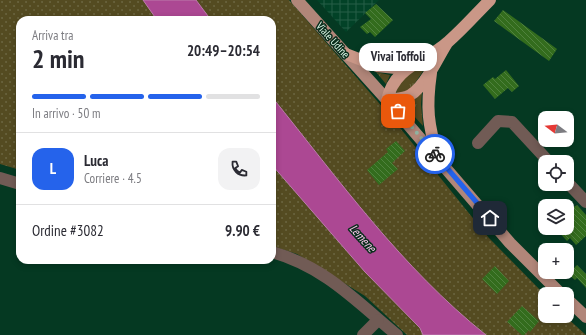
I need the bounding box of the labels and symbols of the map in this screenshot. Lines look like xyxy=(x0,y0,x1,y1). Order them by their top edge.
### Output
street label: Viale Udine xyxy=(313,18,353,61)
callout: Vivai Toffoli xyxy=(359,43,437,71)
pin xyxy=(381,94,415,128)
north arrow xyxy=(538,111,574,147)
courier xyxy=(415,134,455,174)
pin xyxy=(473,201,507,235)
water label: Lemene xyxy=(347,221,380,256)

